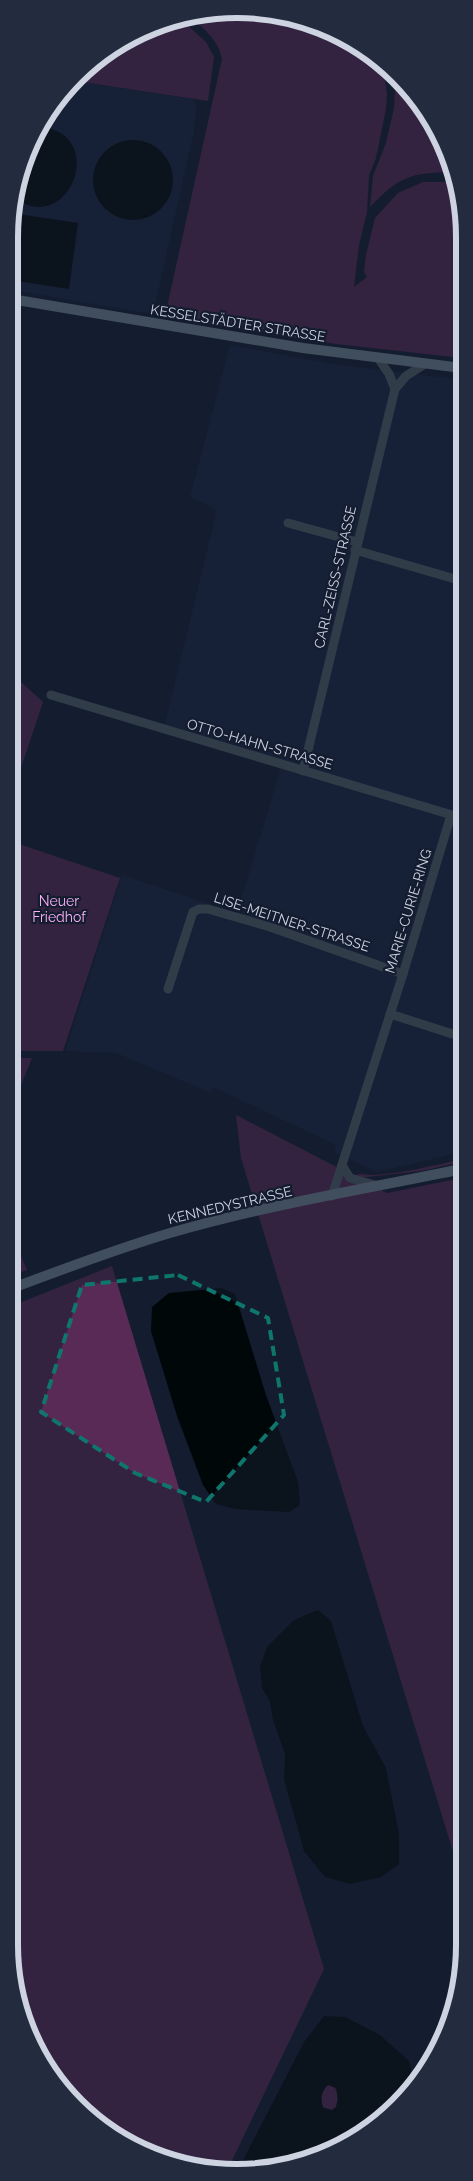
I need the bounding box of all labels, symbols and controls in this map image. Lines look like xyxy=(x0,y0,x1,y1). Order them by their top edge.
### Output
street label: KESSELSTÄDTER STRASSE xyxy=(149,299,327,345)
street label: CARL-ZEISS-STRASSE xyxy=(311,504,359,650)
street label: OTTO-HAHN-STRASSE xyxy=(185,715,335,773)
street label: MARIE-CURIE-RING xyxy=(381,847,435,975)
street label: LISE-MEITNER-STRASSE xyxy=(212,889,372,955)
park label: Neuer Friedhof xyxy=(32,893,87,925)
street label: KENNEDYSTRASSE xyxy=(166,1183,294,1227)

